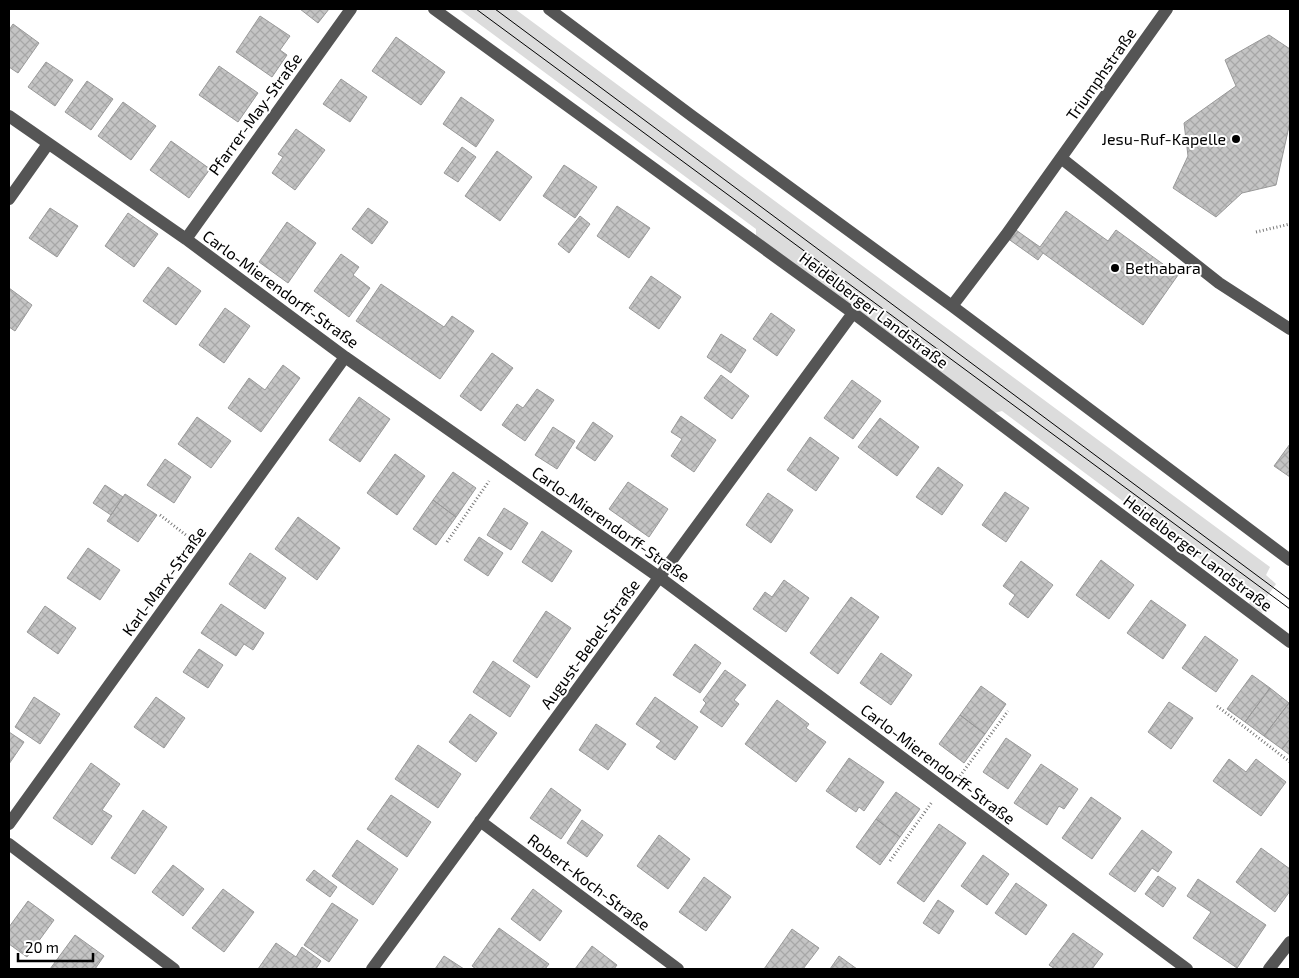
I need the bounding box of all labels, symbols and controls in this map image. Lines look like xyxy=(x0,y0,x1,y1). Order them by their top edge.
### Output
street label: Triumphstraße xyxy=(1062,24,1140,124)
street label: Pfarrer-May-Straße xyxy=(204,49,305,178)
place label: Jesu-Ruf-Kapelle xyxy=(1102,129,1226,148)
marker: Jesu-Ruf-Kapelle xyxy=(1230,133,1242,145)
street label: Carlo-Mierendorff-Straße xyxy=(200,226,363,352)
street label: Heidelberger Landstraße xyxy=(796,247,952,372)
place label: Bethabara xyxy=(1125,258,1201,277)
marker: Bethabara xyxy=(1109,262,1121,274)
street label: Carlo-Mierendorff-Straße xyxy=(529,462,694,585)
street label: Heidelberger Landstraße xyxy=(1120,490,1276,615)
street label: Karl-Marx-Straße xyxy=(118,522,210,639)
street label: August-Bebel-Straße xyxy=(536,575,643,712)
street label: Carlo-Mierendorff-Straße xyxy=(857,699,1019,828)
street label: Robert-Koch-Straße xyxy=(524,829,654,934)
scale bar xyxy=(18,930,92,962)
text: 20 m xyxy=(25,938,59,956)

